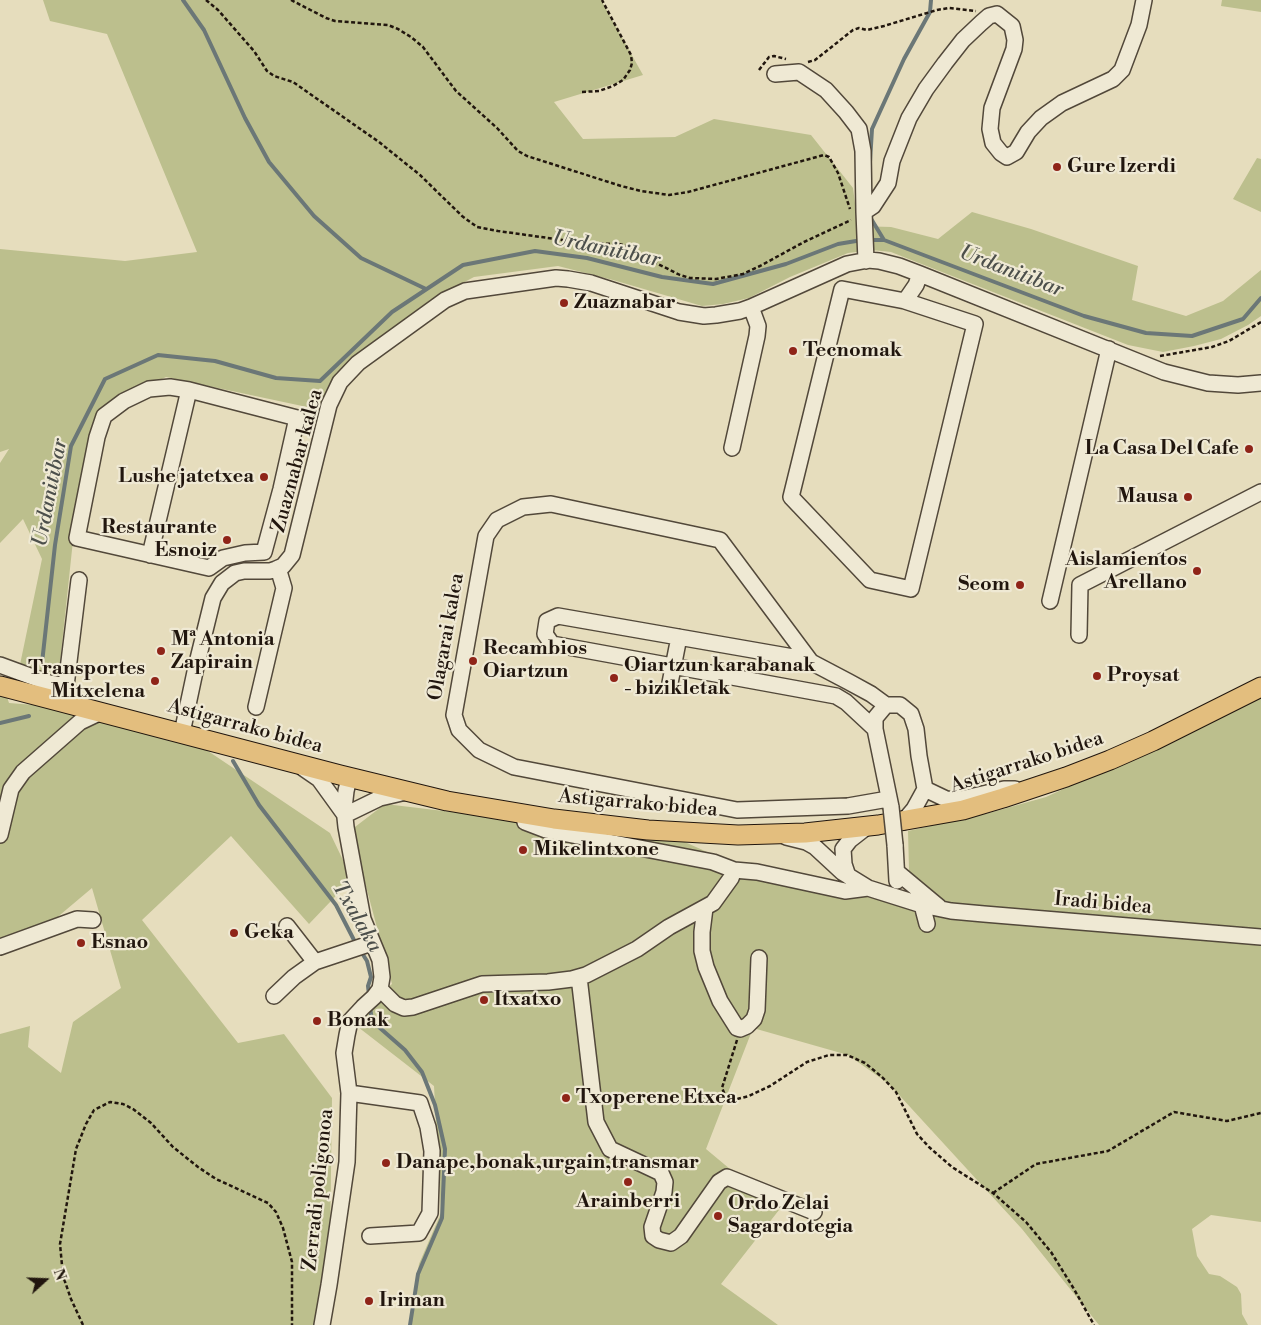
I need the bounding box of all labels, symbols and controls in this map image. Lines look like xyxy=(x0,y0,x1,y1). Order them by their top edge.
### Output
place label: Gure Izerdi xyxy=(1067,155,1176,179)
marker: Gure Izerdi xyxy=(1051,161,1063,173)
water label: Urdanitibar xyxy=(550,226,662,274)
water label: Urdanitibar xyxy=(955,241,1067,303)
place label: Zuaznabar xyxy=(574,291,676,315)
marker: Zuaznabar xyxy=(558,297,570,309)
place label: Tecnomak xyxy=(803,339,902,363)
marker: Tecnomak xyxy=(787,345,799,357)
street label: Zuaznabar kalea xyxy=(267,387,329,535)
water label: Urdanitibar xyxy=(28,437,74,549)
place label: La Casa Del Cafe xyxy=(1085,437,1239,461)
marker: La Casa Del Cafe xyxy=(1243,443,1255,455)
place label: Lushe jatetxea xyxy=(118,465,254,489)
marker: Lushe jatetxea xyxy=(258,471,270,483)
place label: Mausa xyxy=(1117,485,1178,509)
marker: Mausa xyxy=(1182,491,1194,503)
place label: Restaurante Esnoiz xyxy=(101,516,217,563)
marker: Restaurante Esnoiz xyxy=(221,534,233,546)
place label: Aislamientos Arellano xyxy=(1065,548,1187,595)
marker: Aislamientos Arellano xyxy=(1191,565,1203,577)
street label: Olagarai kalea xyxy=(424,571,470,703)
place label: Seom xyxy=(958,573,1010,597)
marker: Seom xyxy=(1014,579,1026,591)
place label: Mª Antonia Zapirain xyxy=(171,628,275,675)
place label: Recambios Oiartzun xyxy=(483,637,587,684)
marker: Mª Antonia Zapirain xyxy=(155,645,167,657)
place label: Oiartzun karabanak - bizikletak xyxy=(624,654,816,701)
marker: Recambios Oiartzun xyxy=(467,655,479,667)
place label: Transportes Mitxelena xyxy=(28,657,145,704)
place label: Proysat xyxy=(1107,664,1179,688)
marker: Proysat xyxy=(1091,670,1103,682)
marker: Oiartzun karabanak - bizikletak xyxy=(608,672,620,684)
marker: Transportes Mitxelena xyxy=(149,675,161,687)
street label: Astigarrako bidea xyxy=(165,695,325,759)
street label: Astigarrako bidea xyxy=(947,727,1107,799)
street label: Astigarrako bidea xyxy=(557,785,719,823)
place label: Mikelintxone xyxy=(533,838,659,862)
marker: Mikelintxone xyxy=(517,844,529,856)
water label: Txalaka xyxy=(326,877,386,957)
street label: Iradi bidea xyxy=(1053,888,1153,920)
place label: Geka xyxy=(244,921,294,945)
marker: Geka xyxy=(228,927,240,939)
place label: Esnao xyxy=(91,931,148,955)
marker: Esnao xyxy=(75,937,87,949)
place label: Itxatxo xyxy=(494,988,561,1012)
marker: Itxatxo xyxy=(478,994,490,1006)
place label: Bonak xyxy=(327,1009,389,1033)
marker: Bonak xyxy=(311,1015,323,1027)
place label: Txoperene Etxea xyxy=(576,1086,737,1110)
marker: Txoperene Etxea xyxy=(560,1092,572,1104)
street label: Zerradi poligonoa xyxy=(299,1108,339,1272)
place label: Danape,bonak,urgain,transmar xyxy=(396,1151,699,1175)
marker: Danape,bonak,urgain,transmar xyxy=(380,1157,392,1169)
marker: Arainberri xyxy=(622,1176,634,1188)
place label: Arainberri xyxy=(576,1190,680,1214)
place label: Ordo Zelai Sagardotegia xyxy=(728,1192,853,1239)
marker: Ordo Zelai Sagardotegia xyxy=(712,1210,724,1222)
north arrow xyxy=(20,1255,70,1305)
text: N xyxy=(49,1267,69,1283)
place label: Iriman xyxy=(379,1289,445,1313)
marker: Iriman xyxy=(363,1295,375,1307)

